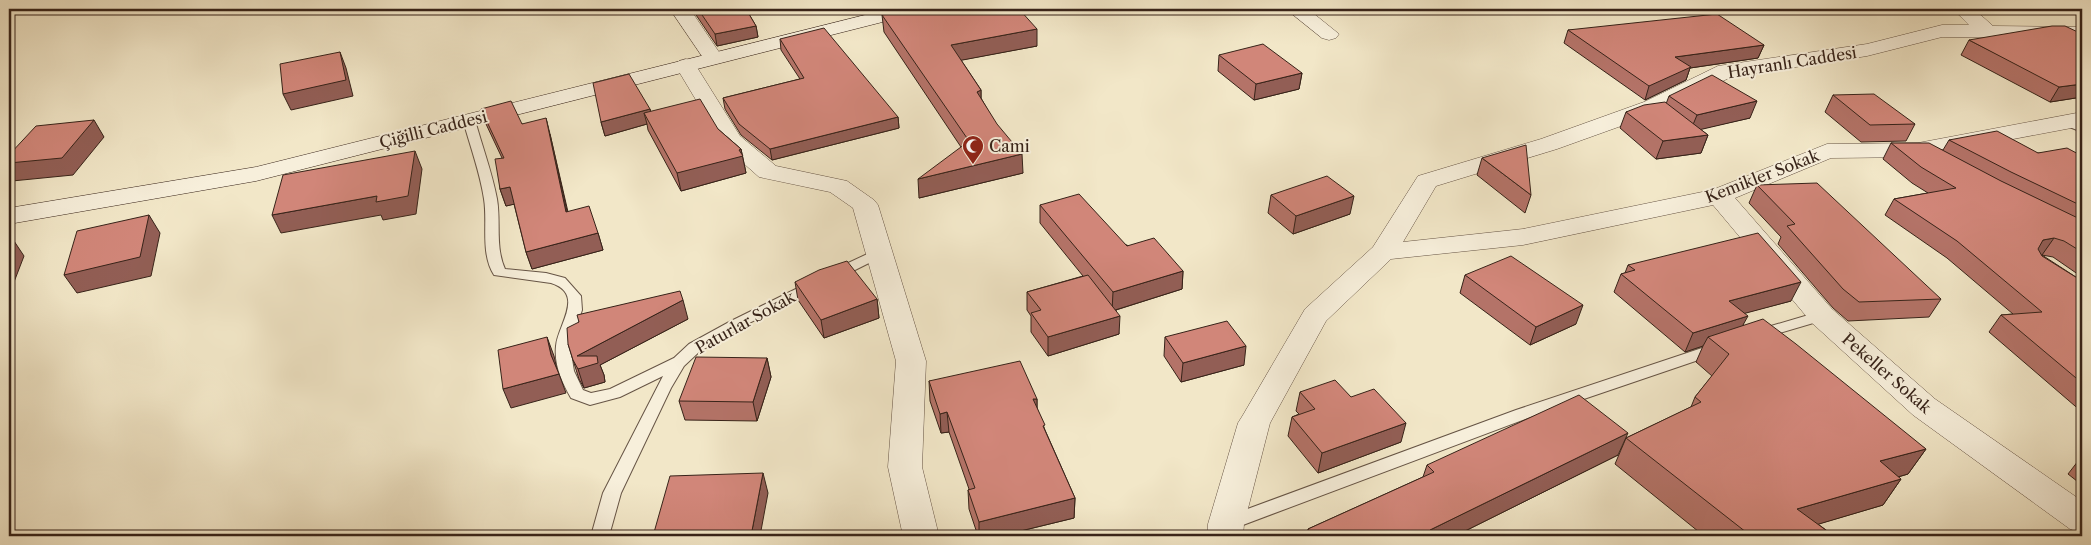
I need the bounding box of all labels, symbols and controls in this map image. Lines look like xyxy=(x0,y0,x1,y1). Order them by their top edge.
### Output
street label: Hayranlı Caddesi xyxy=(1726,42,1858,82)
street label: Çiğilli Caddesi xyxy=(377,106,489,152)
mosque icon: Cami xyxy=(961,134,985,165)
place label: Cami xyxy=(989,136,1030,156)
street label: Kemikler Sokak xyxy=(1702,145,1822,207)
street label: Paturlar Sokak xyxy=(692,286,799,358)
street label: Pekeller Sokak xyxy=(1838,329,1936,418)

